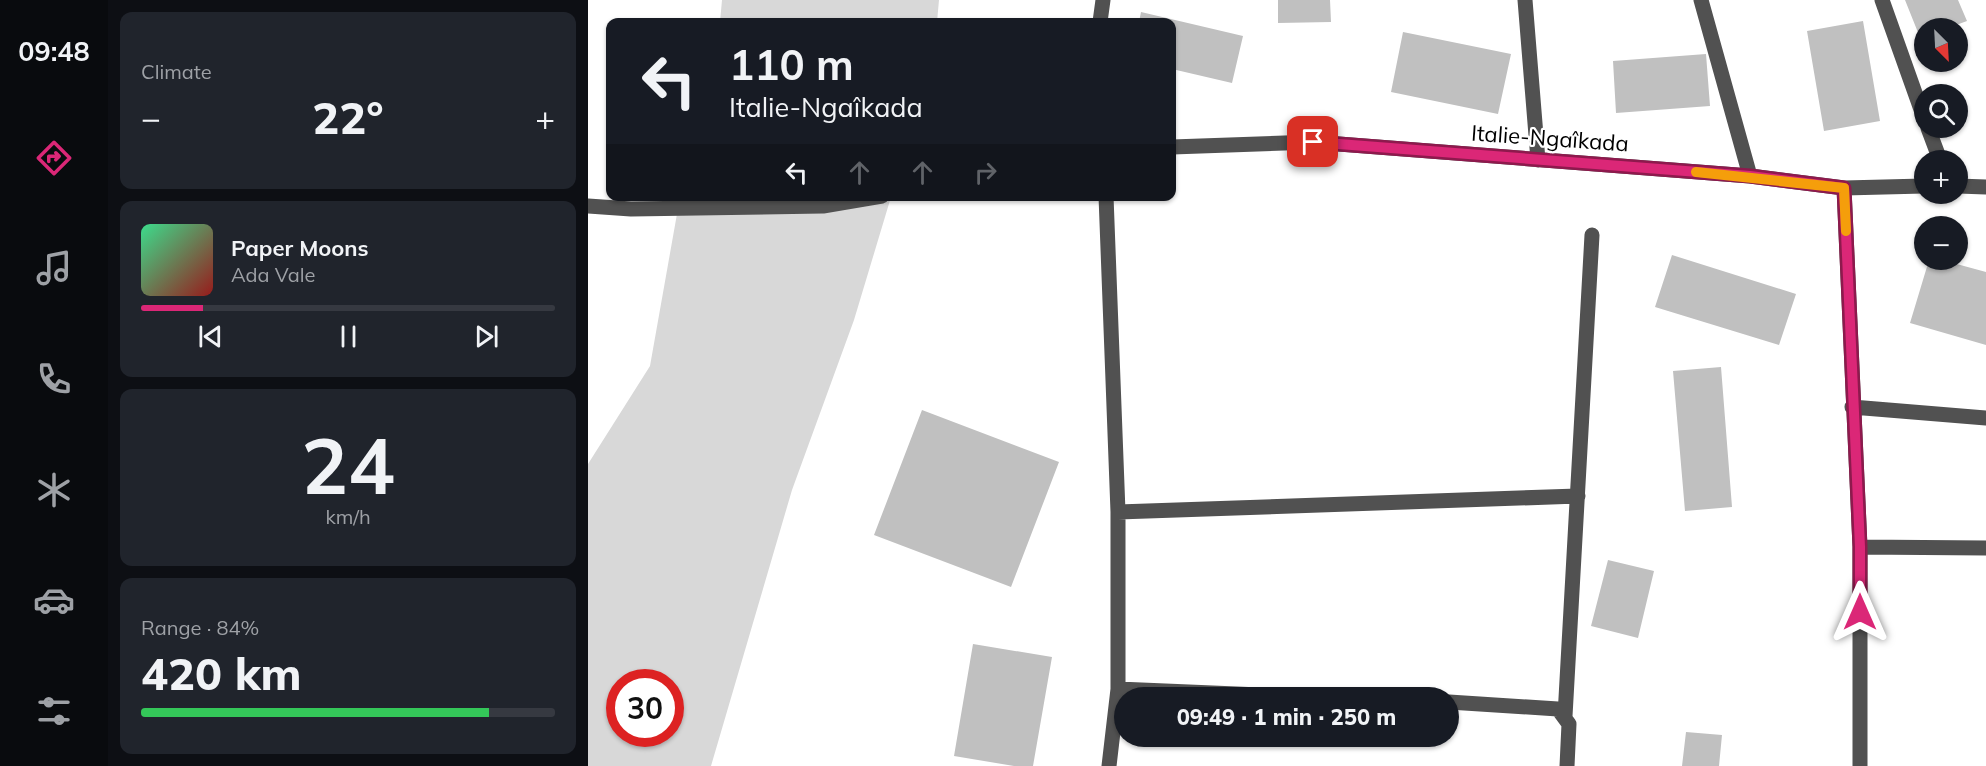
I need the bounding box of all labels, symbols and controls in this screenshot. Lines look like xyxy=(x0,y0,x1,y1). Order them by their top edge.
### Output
north arrow xyxy=(1914,18,1968,72)
map controls xyxy=(1914,18,1968,270)
text: 09:48 xyxy=(18,34,90,68)
text: 110 m xyxy=(729,38,854,91)
icon: left xyxy=(630,42,708,120)
text: Climate xyxy=(141,59,212,84)
button: search xyxy=(1914,84,1968,138)
text: 22° xyxy=(312,89,384,145)
text: Italie-Ngaîkada xyxy=(729,90,923,124)
text: − xyxy=(141,97,161,138)
text: + xyxy=(535,97,555,138)
pin xyxy=(1287,116,1338,167)
street label: Italie-Ngaîkada xyxy=(1470,119,1630,157)
icon: arrive xyxy=(1296,125,1329,158)
icon: directions xyxy=(33,137,75,179)
button: + xyxy=(1914,150,1968,204)
icon: left xyxy=(780,156,813,189)
icon: ahead xyxy=(843,156,876,189)
icon: ahead xyxy=(906,156,939,189)
icon: right xyxy=(969,156,1002,189)
button: − xyxy=(1914,216,1968,270)
text: Paper Moons xyxy=(231,234,369,262)
icon: music xyxy=(33,247,75,289)
text: Ada Vale xyxy=(231,262,315,287)
icon: previous xyxy=(194,320,227,353)
icon: pause xyxy=(332,320,365,353)
icon: next xyxy=(470,320,503,353)
icon: phone xyxy=(33,358,75,400)
text: 24 xyxy=(301,416,395,514)
icon: climate xyxy=(33,469,75,511)
text: km/h xyxy=(325,504,371,529)
icon: car xyxy=(33,579,75,621)
position arrow xyxy=(1828,580,1892,644)
text: Range · 84% xyxy=(141,615,259,640)
text: 420 km xyxy=(141,645,302,701)
speed limit sign: 30 xyxy=(606,669,684,747)
icon: filters xyxy=(33,690,75,732)
text: 09:49 · 1 min · 250 m xyxy=(1177,703,1396,731)

